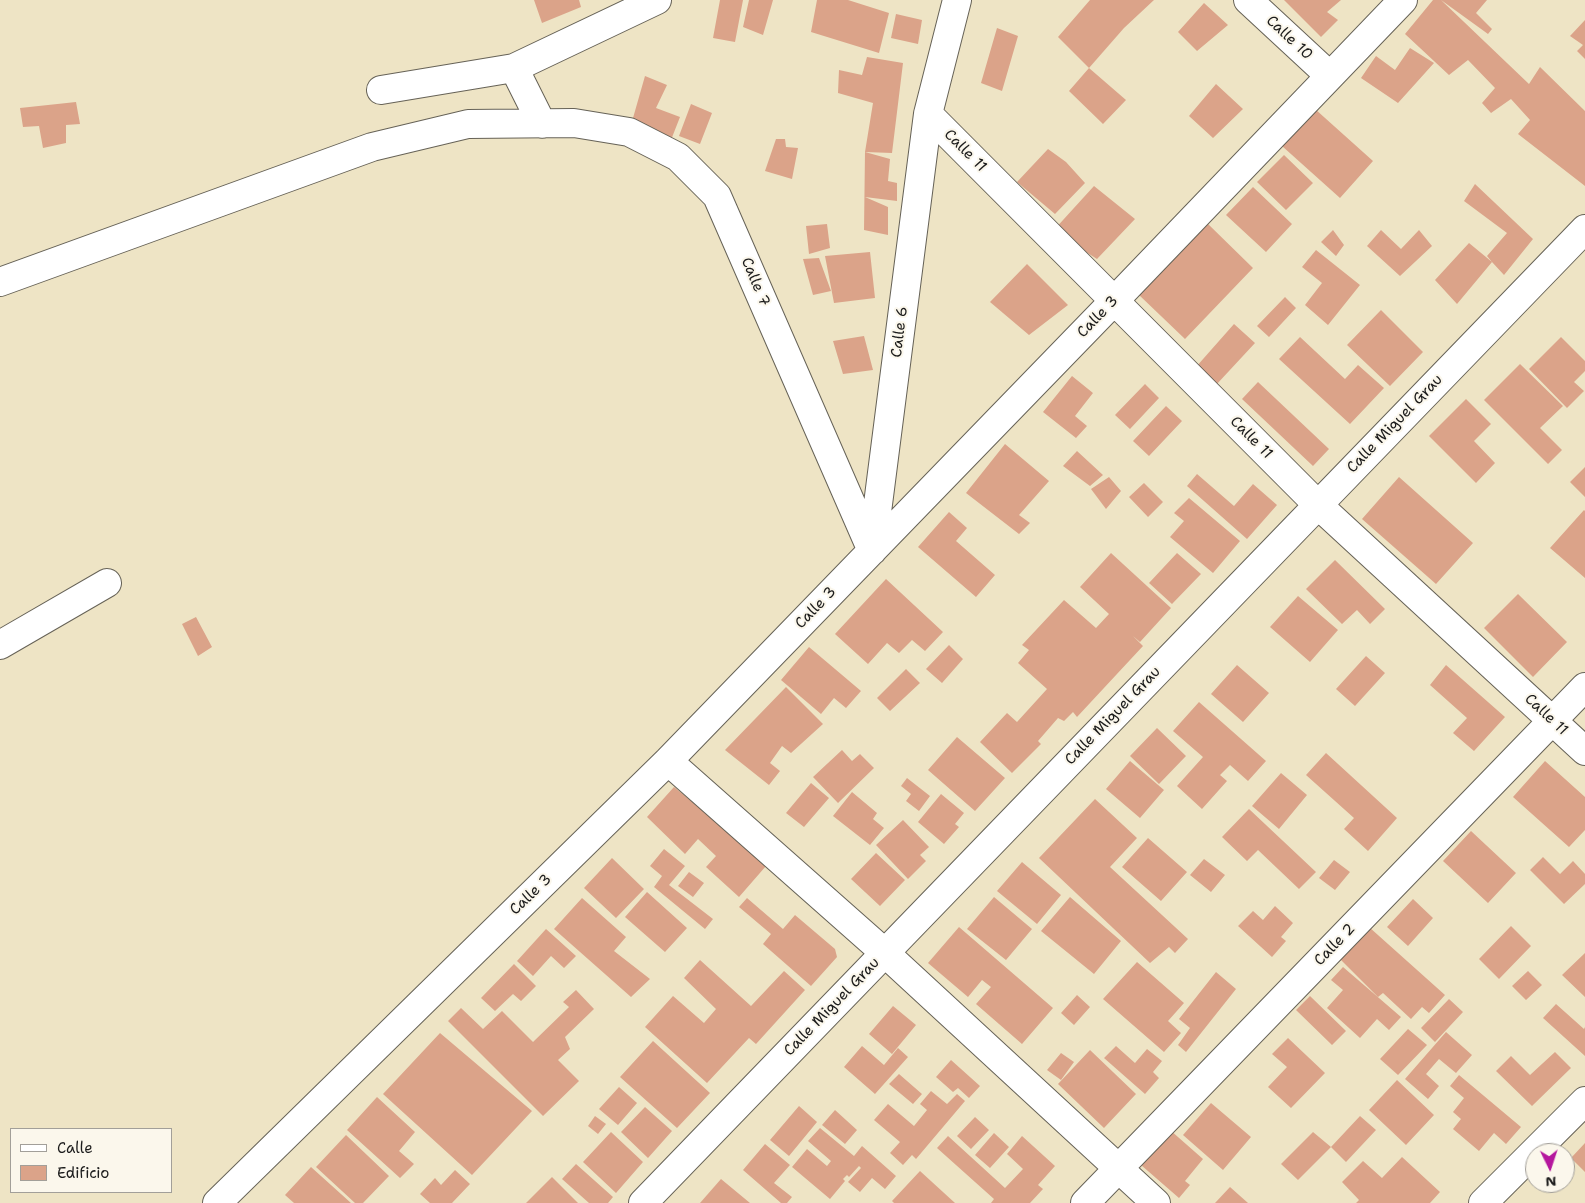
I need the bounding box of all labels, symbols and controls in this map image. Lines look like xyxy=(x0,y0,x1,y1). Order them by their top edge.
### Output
street label: Calle 10 xyxy=(1262,12,1316,64)
street label: Calle 11 xyxy=(940,126,990,176)
street label: Calle 7 xyxy=(737,255,773,309)
street label: Calle 3 xyxy=(1074,292,1122,342)
street label: Calle 6 xyxy=(888,305,912,359)
street label: Calle Miguel Grau xyxy=(1343,371,1447,477)
street label: Calle 11 xyxy=(1226,413,1276,463)
street label: Calle 3 xyxy=(792,583,840,633)
street label: Calle Miguel Grau xyxy=(1061,663,1165,769)
street label: Calle 11 xyxy=(1521,690,1571,740)
street label: Calle 3 xyxy=(506,871,556,919)
street label: Calle 2 xyxy=(1311,920,1359,970)
street label: Calle Miguel Grau xyxy=(780,954,884,1060)
legend xyxy=(10,1128,172,1193)
text: Calle xyxy=(57,1138,93,1158)
north arrow xyxy=(1525,1143,1575,1193)
text: Edificio xyxy=(57,1163,109,1183)
text: N xyxy=(1545,1173,1557,1191)

